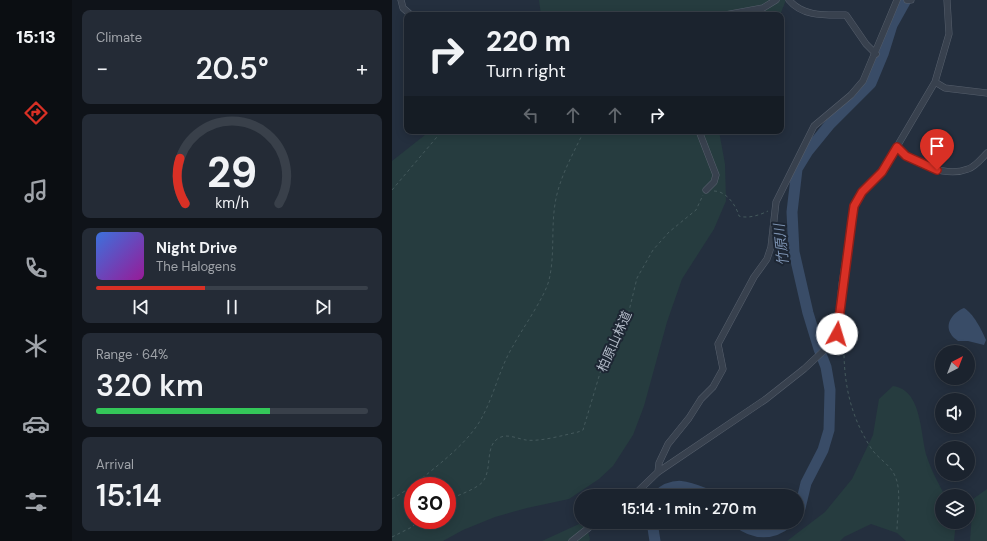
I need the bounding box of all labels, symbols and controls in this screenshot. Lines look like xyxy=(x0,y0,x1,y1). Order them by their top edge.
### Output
text: 220 m xyxy=(486,23,571,60)
text: 15:13 xyxy=(16,25,56,49)
icon: right xyxy=(420,28,472,80)
text: Climate xyxy=(96,29,142,46)
text: 20.5° xyxy=(195,49,269,88)
text: − xyxy=(96,54,108,83)
text: + xyxy=(356,54,368,83)
text: Turn right xyxy=(486,59,566,83)
icon: directions xyxy=(22,99,50,127)
icon: left xyxy=(520,104,542,126)
icon: ahead xyxy=(562,104,584,126)
icon: ahead xyxy=(604,104,626,126)
icon: right xyxy=(646,104,668,126)
pin xyxy=(920,129,954,170)
icon: arrive xyxy=(926,135,948,157)
text: 29 xyxy=(207,146,257,200)
icon: music xyxy=(22,177,50,205)
text: km/h xyxy=(215,194,249,212)
water label: 竹原川 xyxy=(770,221,792,267)
text: Night Drive xyxy=(156,238,237,258)
icon: phone xyxy=(22,254,50,282)
text: The Halogens xyxy=(156,258,236,275)
icon: previous xyxy=(130,296,152,318)
icon: pause xyxy=(221,296,243,318)
icon: next xyxy=(312,296,334,318)
street label: 柏原山林道 xyxy=(593,308,635,374)
position arrow xyxy=(816,313,858,355)
icon: climate xyxy=(22,332,50,360)
north arrow xyxy=(935,345,975,385)
map controls xyxy=(935,345,975,529)
text: Range · 64% xyxy=(96,346,168,363)
text: 320 km xyxy=(96,366,204,405)
button: sound xyxy=(935,393,975,433)
icon: car xyxy=(22,410,50,438)
button: search xyxy=(935,441,975,481)
text: Arrival xyxy=(96,456,134,473)
text: 15:14 xyxy=(96,476,162,515)
speed limit sign: 30 xyxy=(404,477,456,529)
icon: filters xyxy=(22,488,50,516)
button: layers xyxy=(935,489,975,529)
text: 15:14 · 1 min · 270 m xyxy=(622,499,756,519)

